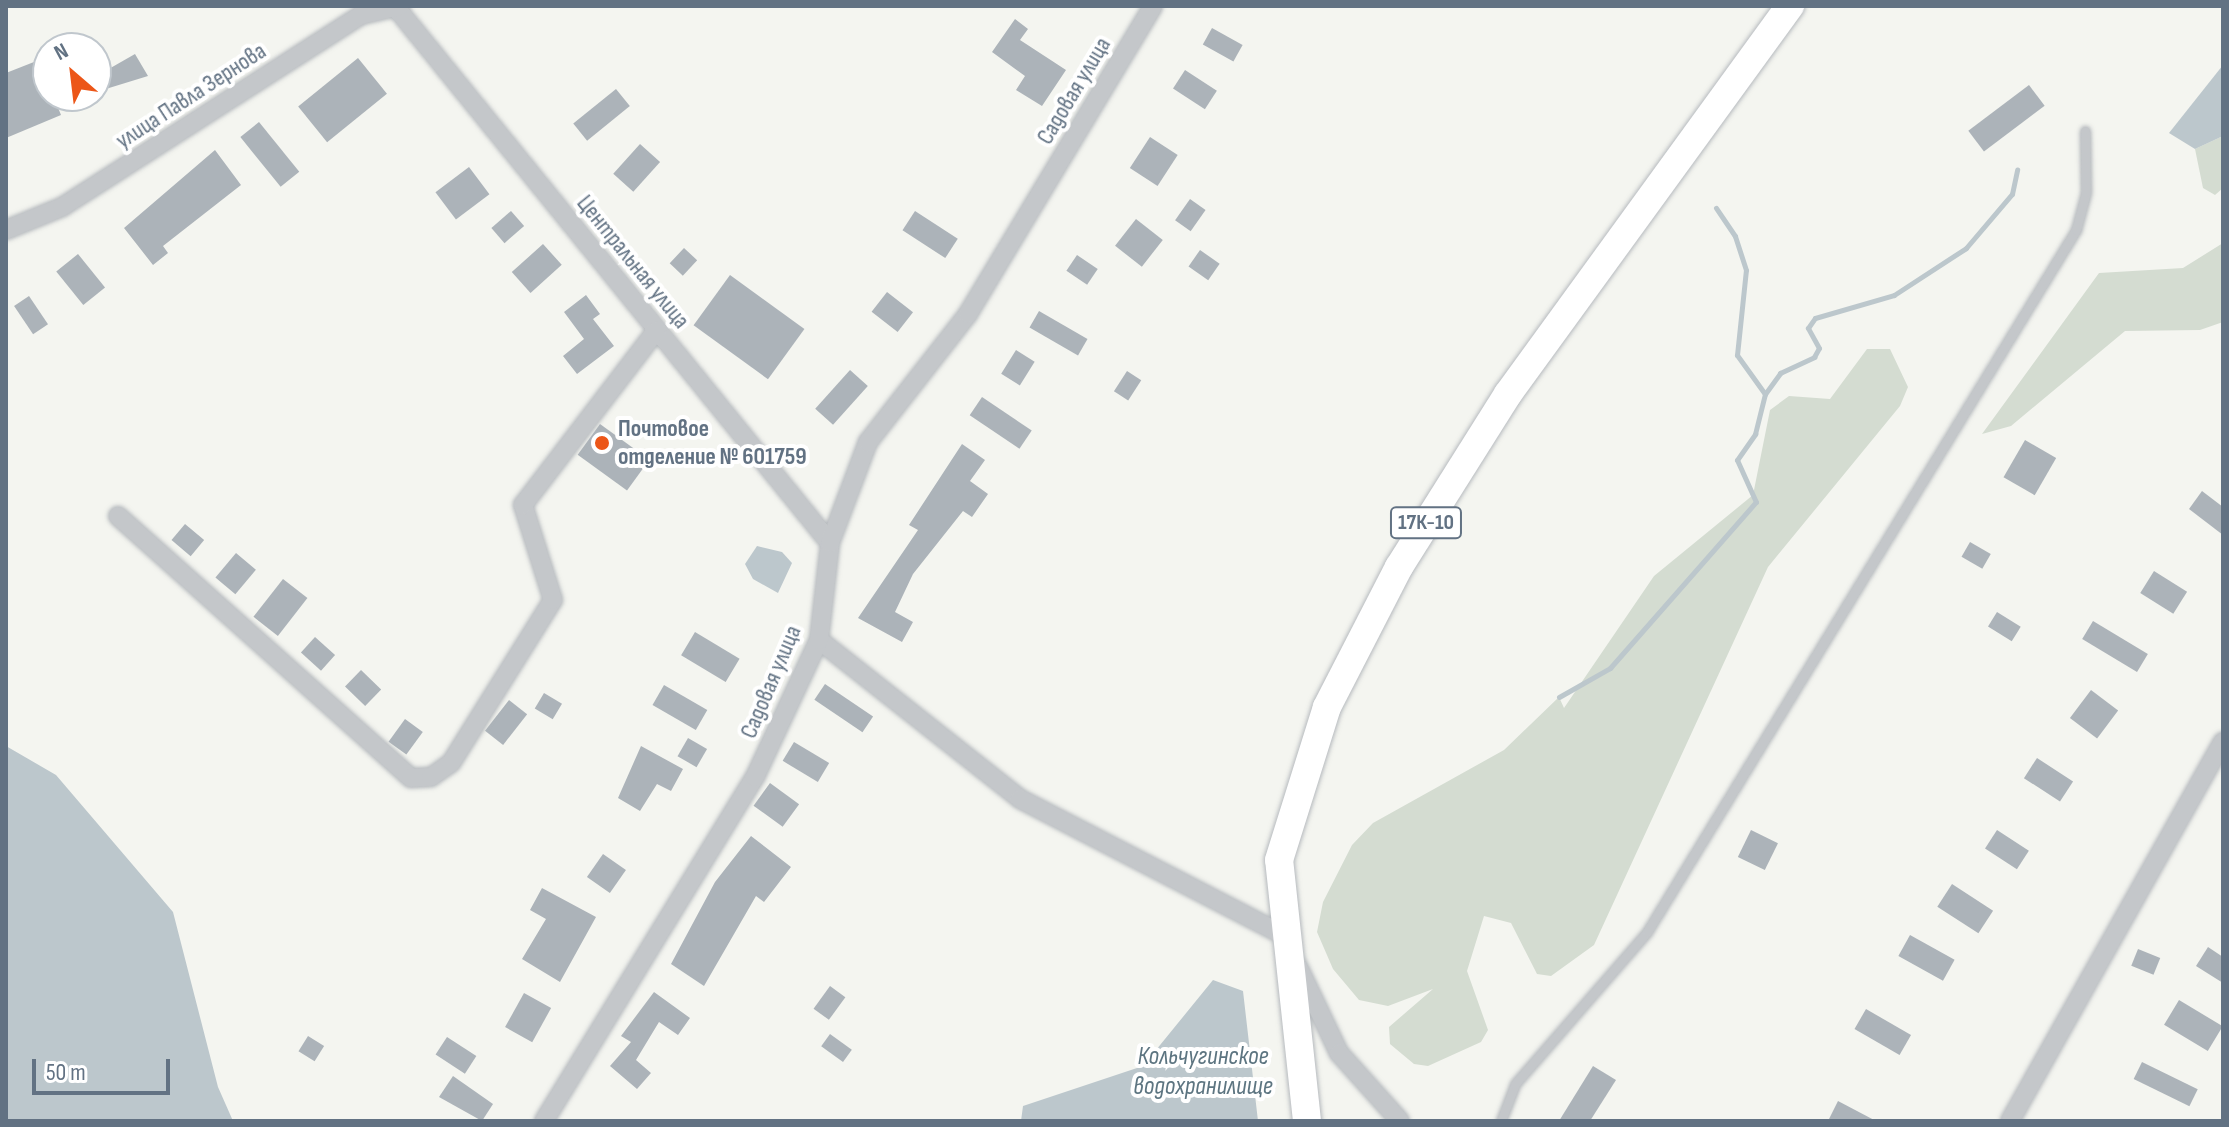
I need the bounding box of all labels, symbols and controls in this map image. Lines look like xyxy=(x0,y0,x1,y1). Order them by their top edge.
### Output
north arrow xyxy=(32,32,112,112)
street label: Садовая улица xyxy=(1031,32,1117,150)
text: N xyxy=(50,37,73,67)
street label: улица Павла Зернова xyxy=(111,37,271,155)
street label: Центральная улица xyxy=(570,189,696,335)
place label: Почтовое отделение № 601759 xyxy=(618,415,807,471)
marker: Почтовое отделение № 601759 xyxy=(593,434,611,452)
road number: 17К-10 xyxy=(1388,505,1464,541)
street label: Садовая улица xyxy=(734,621,808,743)
water label: Кольчугинское водохранилище xyxy=(1133,1041,1273,1102)
scale bar xyxy=(36,1043,174,1093)
text: 50 m xyxy=(46,1058,86,1087)

